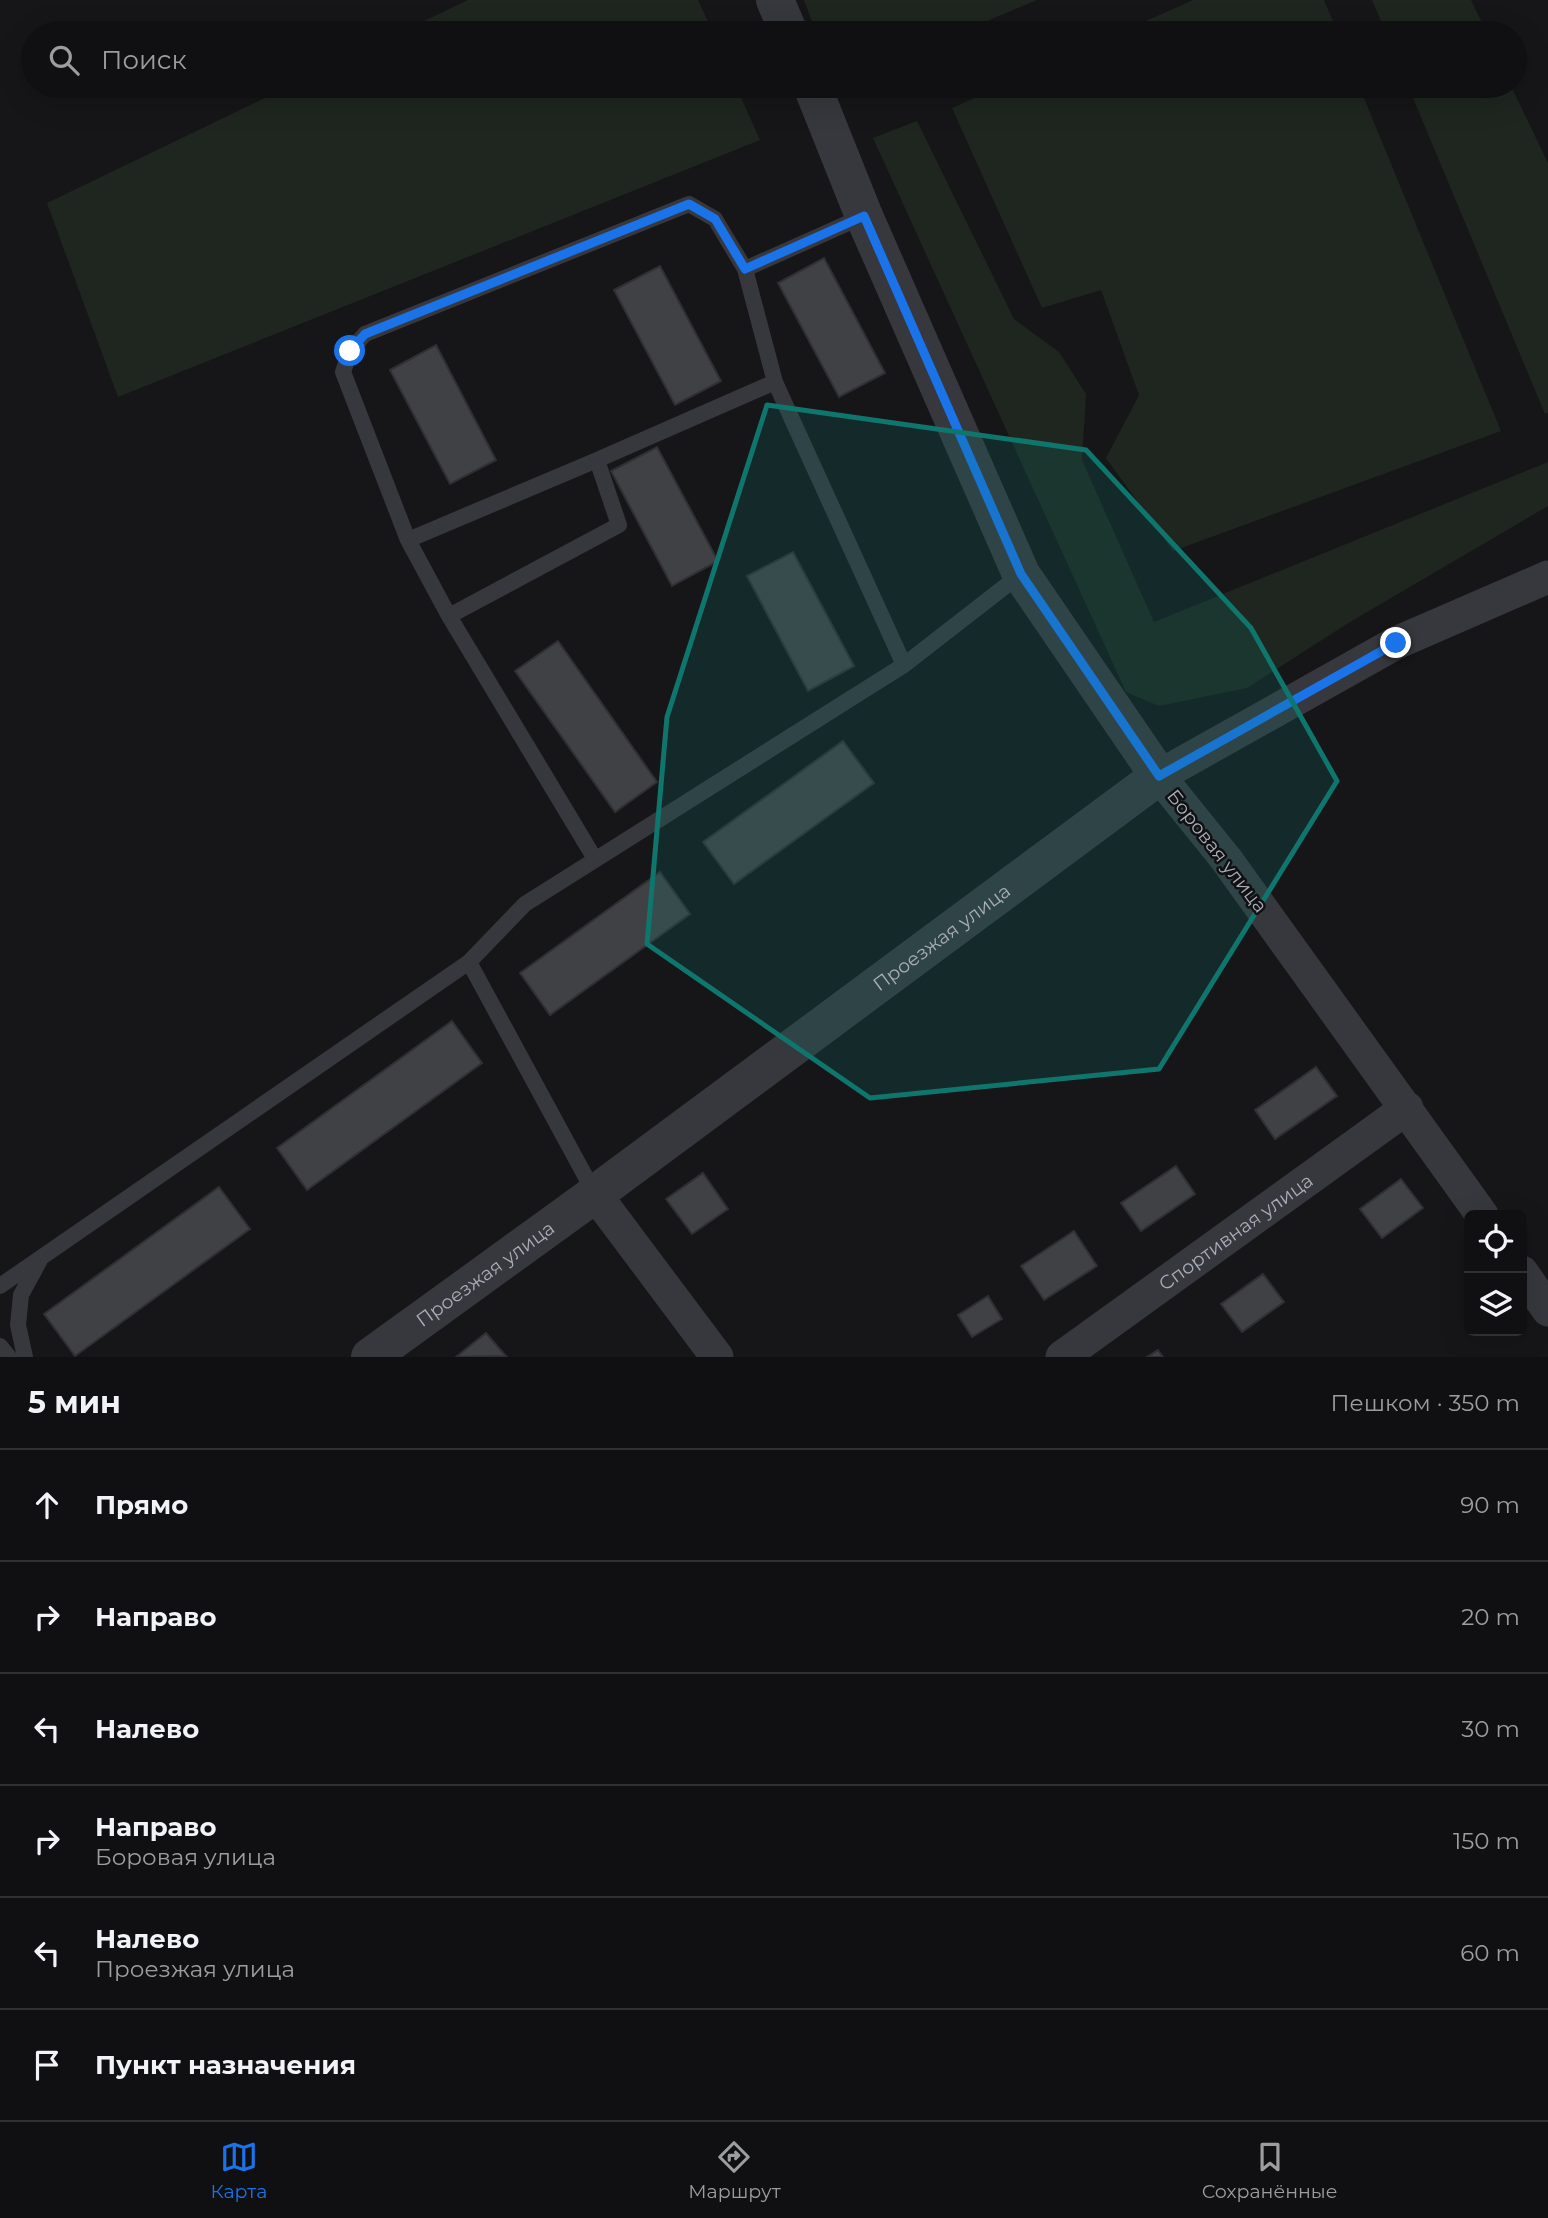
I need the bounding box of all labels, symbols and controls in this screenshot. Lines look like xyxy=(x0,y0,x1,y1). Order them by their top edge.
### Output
search box xyxy=(21,21,1527,98)
icon: search xyxy=(45,41,83,79)
text: Поиск xyxy=(101,44,187,76)
route start xyxy=(334,335,365,366)
route end xyxy=(1380,627,1411,658)
street label: Боровая улица xyxy=(1162,785,1272,917)
street label: Проезжая улица xyxy=(868,879,1015,996)
street label: Спортивная улица xyxy=(1154,1168,1317,1295)
map controls xyxy=(1464,1210,1527,1336)
button: locate xyxy=(1464,1210,1527,1273)
street label: Проезжая улица xyxy=(411,1216,559,1331)
button: layers xyxy=(1464,1273,1527,1336)
text: 5 мин xyxy=(28,1384,121,1421)
text: Пешком · 350 m xyxy=(1330,1389,1520,1417)
icon: ahead xyxy=(28,1486,66,1524)
text: Прямо xyxy=(95,1489,188,1521)
text: 90 m xyxy=(1460,1491,1520,1519)
icon: right xyxy=(28,1598,66,1636)
text: Направо xyxy=(95,1601,216,1633)
text: 20 m xyxy=(1461,1603,1520,1631)
icon: left xyxy=(28,1710,66,1748)
text: Налево xyxy=(95,1713,199,1745)
text: 30 m xyxy=(1461,1715,1520,1743)
text: Направо xyxy=(95,1811,216,1843)
icon: right xyxy=(28,1822,66,1860)
text: 150 m xyxy=(1453,1827,1520,1855)
text: Боровая улица xyxy=(95,1843,276,1871)
text: Налево xyxy=(95,1923,199,1955)
icon: left xyxy=(28,1934,66,1972)
text: 60 m xyxy=(1460,1939,1520,1967)
text: Проезжая улица xyxy=(95,1955,295,1983)
icon: arrive xyxy=(28,2046,66,2084)
text: Пункт назначения xyxy=(95,2049,356,2081)
tab: Карта xyxy=(210,2138,267,2203)
tab: Маршрут xyxy=(688,2138,781,2203)
tab: Сохранённые xyxy=(1202,2138,1338,2203)

